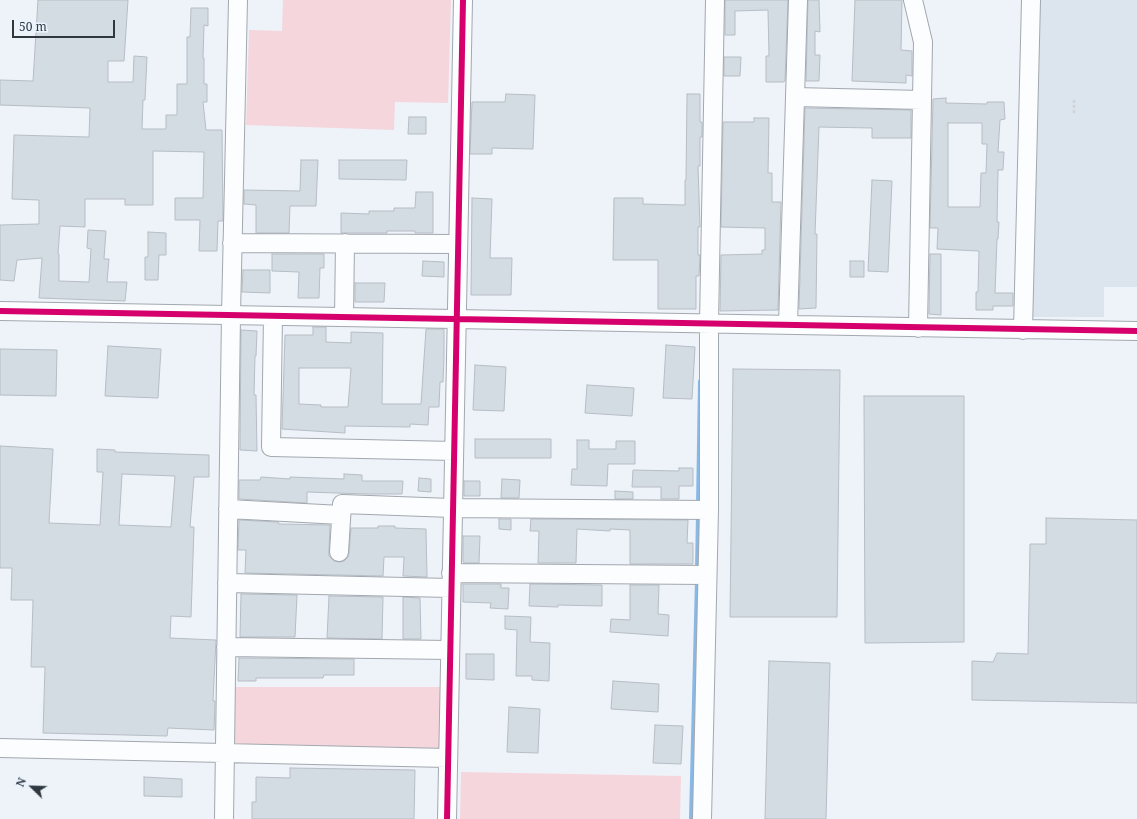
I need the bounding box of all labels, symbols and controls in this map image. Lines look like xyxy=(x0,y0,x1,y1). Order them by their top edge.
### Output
scale bar xyxy=(14,12,117,38)
text: 50 m xyxy=(19,18,47,35)
north arrow xyxy=(12,767,52,807)
text: N xyxy=(12,775,29,789)

